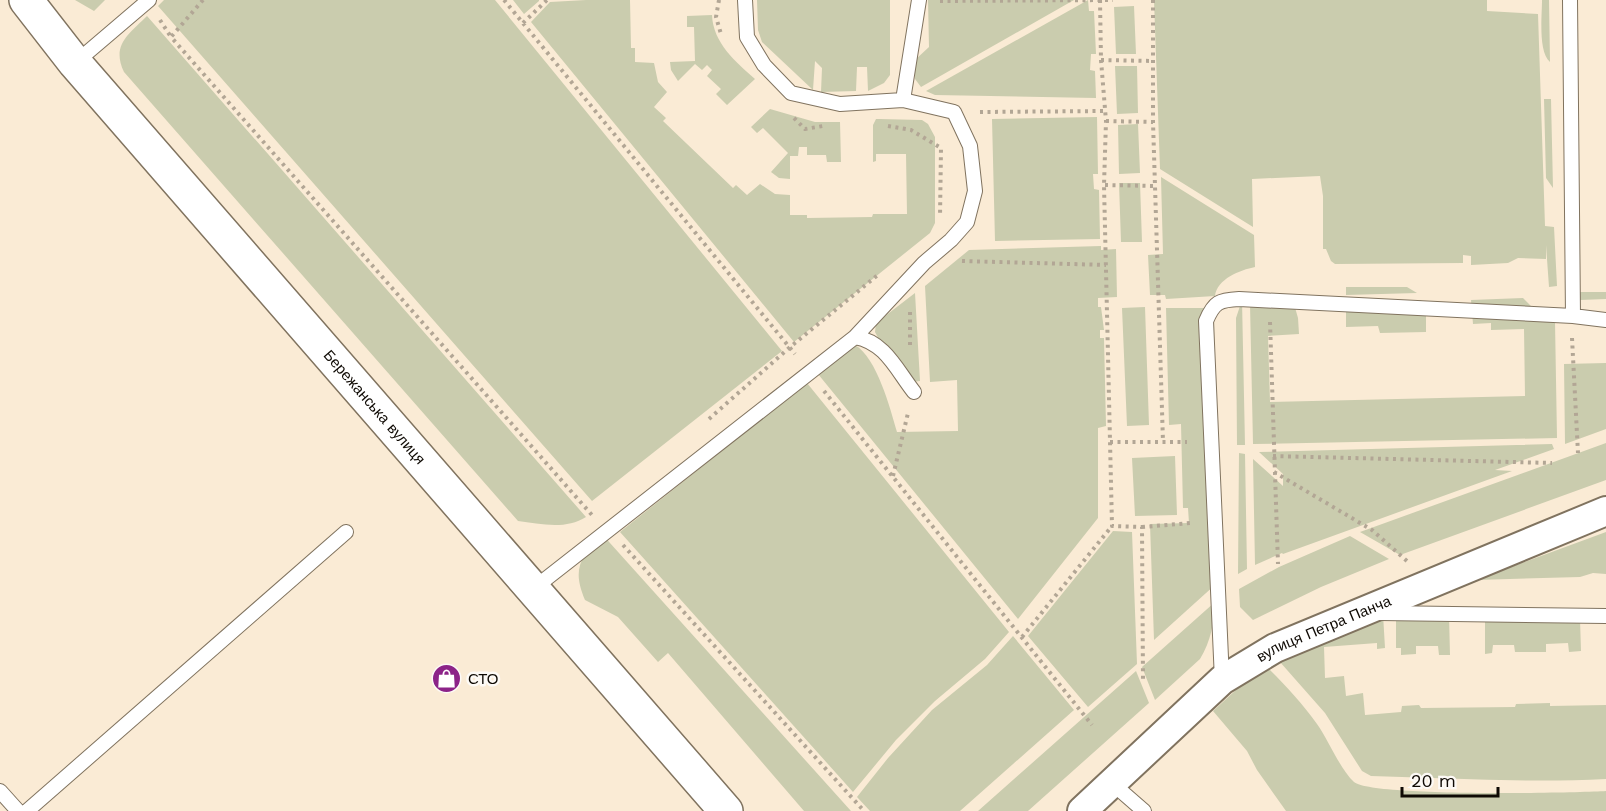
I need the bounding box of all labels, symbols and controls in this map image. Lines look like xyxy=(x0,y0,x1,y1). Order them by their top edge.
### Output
street label: Бережанська вулиця xyxy=(320,346,429,468)
street label: вулиця Петра Панча xyxy=(1253,592,1394,666)
shop icon: СТО xyxy=(431,663,463,695)
place label: СТО xyxy=(468,670,499,688)
scale bar xyxy=(1402,760,1498,798)
text: 20 m xyxy=(1411,770,1456,791)

